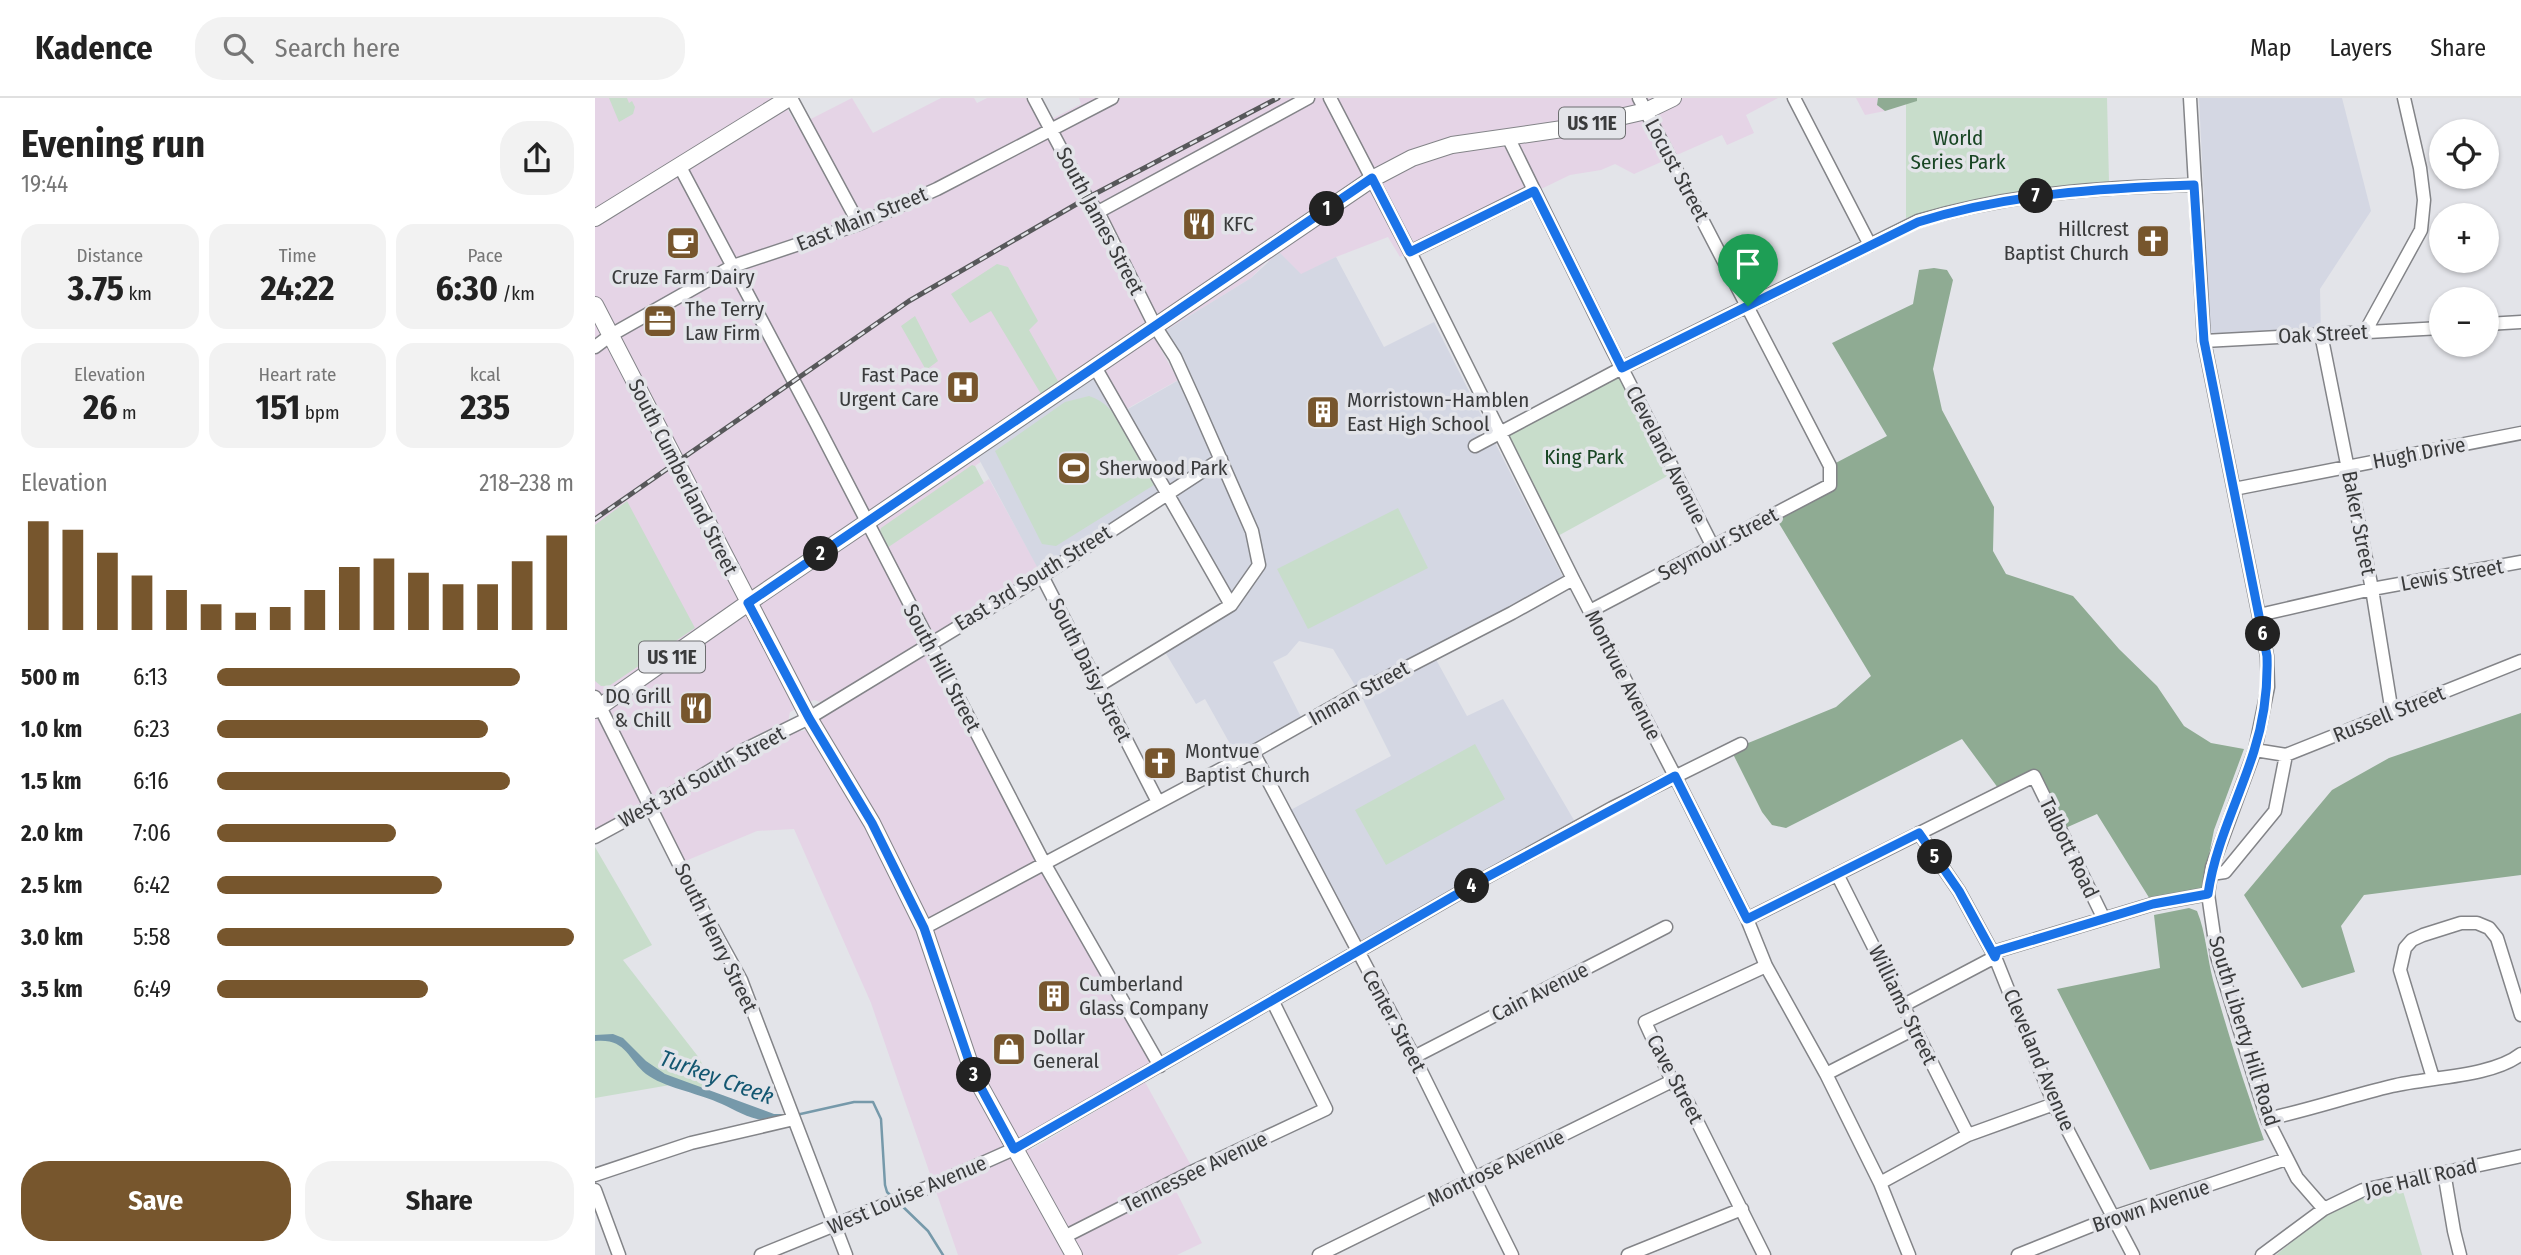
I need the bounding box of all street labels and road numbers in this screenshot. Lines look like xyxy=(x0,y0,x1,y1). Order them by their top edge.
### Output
road number: US 11E xyxy=(1559,108,1625,139)
street label: Locust Street xyxy=(1639,114,1715,226)
street label: South James Street xyxy=(1050,143,1150,299)
street label: East Main Street xyxy=(793,181,931,257)
street label: Oak Street xyxy=(2278,319,2369,349)
street label: South Cumberland Street xyxy=(622,375,744,579)
street label: Cleveland Avenue xyxy=(1620,381,1712,529)
street label: Hugh Drive xyxy=(2370,431,2468,475)
street label: Baker Street xyxy=(2336,469,2382,577)
street label: Seymour Street xyxy=(1654,501,1783,587)
street label: East 3rd South Street xyxy=(950,519,1116,637)
street label: Lewis Street xyxy=(2399,553,2505,597)
street label: South Daisy Street xyxy=(1043,594,1137,746)
street label: South Hill Street xyxy=(897,600,987,736)
street label: Montvue Avenue xyxy=(1579,606,1667,744)
road number: US 11E xyxy=(639,642,705,672)
street label: Inman Street xyxy=(1304,655,1414,731)
street label: Russell Street xyxy=(2329,680,2449,748)
street label: West 3rd South Street xyxy=(614,720,790,833)
street label: Talbott Road xyxy=(2033,793,2105,903)
street label: South Henry Street xyxy=(669,859,763,1017)
street label: South Liberty Hill Road xyxy=(2203,933,2285,1129)
street label: Williams Street xyxy=(1863,941,1943,1069)
street label: Cain Avenue xyxy=(1487,957,1593,1027)
street label: Center Street xyxy=(1356,965,1432,1077)
street label: Cleveland Avenue xyxy=(1997,985,2081,1135)
street label: Cave Street xyxy=(1641,1030,1709,1128)
street label: Montrose Avenue xyxy=(1423,1124,1569,1212)
street label: Tennessee Avenue xyxy=(1118,1126,1272,1218)
street label: West Louise Avenue xyxy=(824,1150,990,1240)
street label: Joe Hall Road xyxy=(2362,1152,2480,1204)
street label: Brown Avenue xyxy=(2089,1174,2213,1238)

